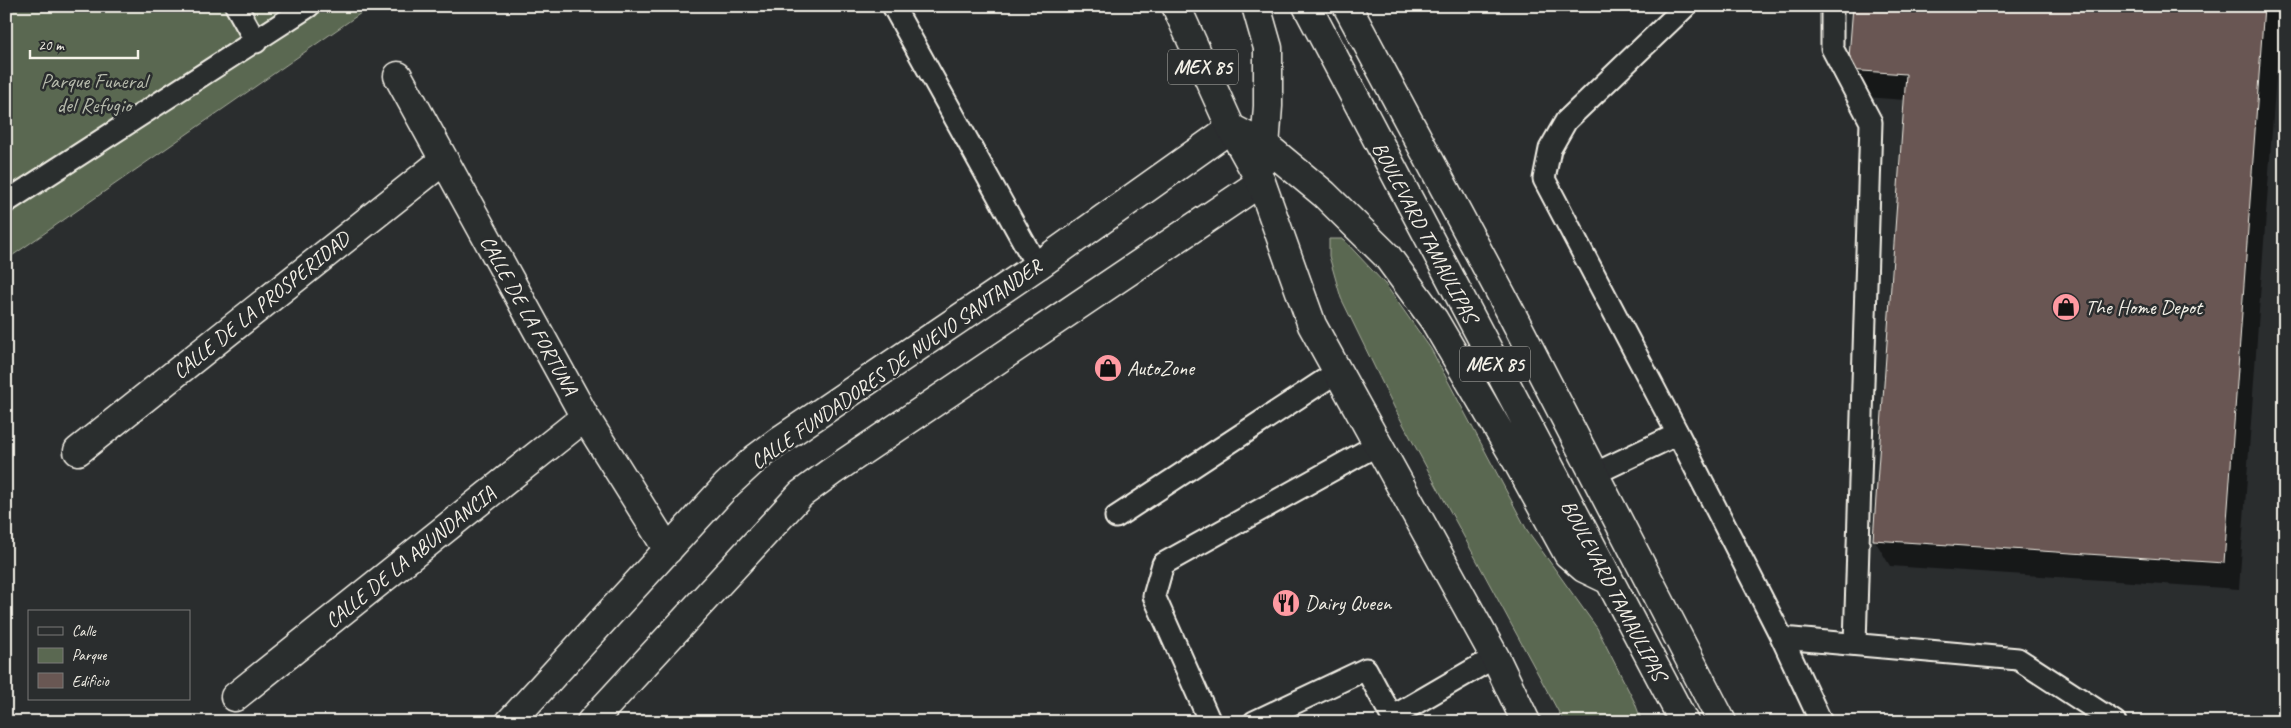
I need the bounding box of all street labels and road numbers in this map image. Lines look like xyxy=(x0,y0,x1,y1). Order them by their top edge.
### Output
road number: MEX 85 xyxy=(1168,50,1238,84)
street label: BOULEVARD TAMAULIPAS xyxy=(1366,137,1485,330)
street label: CALLE DE LA PROSPERIDAD xyxy=(167,224,356,384)
street label: CALLE DE LA FORTUNA xyxy=(474,231,584,401)
street label: CALLE FUNDADORES DE NUEVO SANTANDER xyxy=(745,252,1048,475)
road number: MEX 85 xyxy=(1460,346,1530,382)
street label: CALLE DE LA ABUNDANCIA xyxy=(320,480,501,634)
street label: BOULEVARD TAMAULIPAS xyxy=(1555,495,1674,688)

